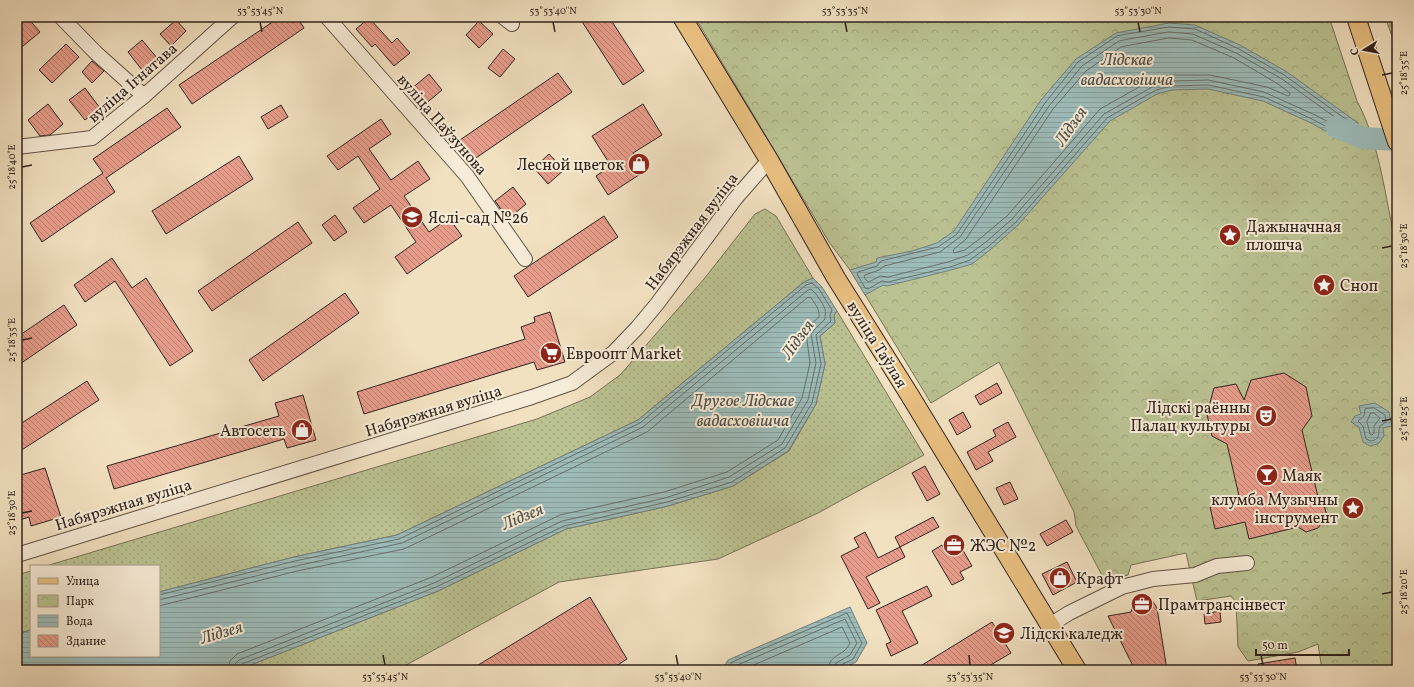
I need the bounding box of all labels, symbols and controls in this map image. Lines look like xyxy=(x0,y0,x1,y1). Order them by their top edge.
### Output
text: 53°53'45"N xyxy=(237,4,284,18)
text: 53°53'40"N xyxy=(529,4,577,18)
text: 53°53'35"N xyxy=(822,4,869,18)
text: 53°53'30"N xyxy=(1114,4,1162,18)
north arrow xyxy=(1344,30,1384,70)
street label: вуліца Ігнатава xyxy=(84,38,183,129)
text: С xyxy=(1348,47,1364,57)
water label: Лідскае вадасховішча xyxy=(1081,49,1173,92)
text: 25°18'35"E xyxy=(1397,51,1411,95)
street label: вуліца Паўзунова xyxy=(391,70,492,181)
water label: Лідзея xyxy=(1049,102,1093,152)
text: 25°18'40"E xyxy=(5,144,19,190)
shop icon: Лесной цветок xyxy=(626,151,652,177)
place label: Лесной цветок xyxy=(517,155,624,177)
street label: Набярэжная вуліца xyxy=(641,169,744,295)
school or university icon: Яслі-сад №26 xyxy=(399,204,425,230)
place label: Яслі-сад №26 xyxy=(428,208,528,230)
place label: Дажыначная плошча xyxy=(1246,217,1341,257)
place icon: Дажыначная плошча xyxy=(1217,222,1243,248)
text: 25°18'30"E xyxy=(1397,223,1411,269)
place icon: Сноп xyxy=(1311,272,1337,298)
place label: Сноп xyxy=(1340,276,1378,298)
street label: вуліца Таўлая xyxy=(841,297,912,393)
water label: Лідзея xyxy=(776,315,820,365)
text: 25°18'35"E xyxy=(5,318,19,362)
supermarket icon: Евроопт Market xyxy=(538,340,564,366)
place label: Евроопт Market xyxy=(566,344,682,366)
street label: Набярэжная вуліца xyxy=(363,381,505,443)
water label: Другое Лідскае вадасховішча xyxy=(691,390,795,433)
text: 25°18'25"E xyxy=(1397,397,1411,441)
place label: Лідскі раённы Палац культуры xyxy=(1130,398,1250,438)
theatre icon: Лідскі раённы Палац культуры xyxy=(1253,403,1279,429)
shop icon: Автосеть xyxy=(289,417,315,443)
place label: Автосеть xyxy=(220,421,286,443)
bar icon: Маяк xyxy=(1254,462,1280,488)
place label: Маяк xyxy=(1282,466,1322,488)
street label: Набярэжная вуліца xyxy=(53,475,195,537)
text: 25°18'30"E xyxy=(5,490,19,536)
place label: клумба Музычны інструмент xyxy=(1211,490,1338,530)
place icon: клумба Музычны інструмент xyxy=(1340,495,1366,521)
water label: Лідзея xyxy=(497,498,547,537)
office icon: ЖЭС №2 xyxy=(941,532,967,558)
place label: ЖЭС №2 xyxy=(970,536,1036,558)
legend xyxy=(30,565,160,657)
shop icon: Крафт xyxy=(1047,565,1073,591)
place label: Крафт xyxy=(1076,569,1123,591)
text: 25°18'20"E xyxy=(1397,569,1411,615)
text: Улица xyxy=(66,574,99,590)
office icon: Прамтрансінвест xyxy=(1129,591,1155,617)
text: Парк xyxy=(66,594,94,610)
place label: Прамтрансінвест xyxy=(1158,595,1285,617)
text: Вода xyxy=(66,614,93,630)
water label: Лідзея xyxy=(196,616,246,651)
school or university icon: Лідскі каледж xyxy=(991,620,1017,646)
place label: Лідскі каледж xyxy=(1020,624,1123,646)
scale bar xyxy=(1256,631,1349,657)
text: Здание xyxy=(66,634,106,650)
text: 50 m xyxy=(1262,638,1288,654)
text: 53°53'45"N xyxy=(362,670,409,684)
text: 53°53'40"N xyxy=(654,670,702,684)
text: 53°53'35"N xyxy=(947,670,994,684)
text: 53°53'30"N xyxy=(1239,670,1287,684)

